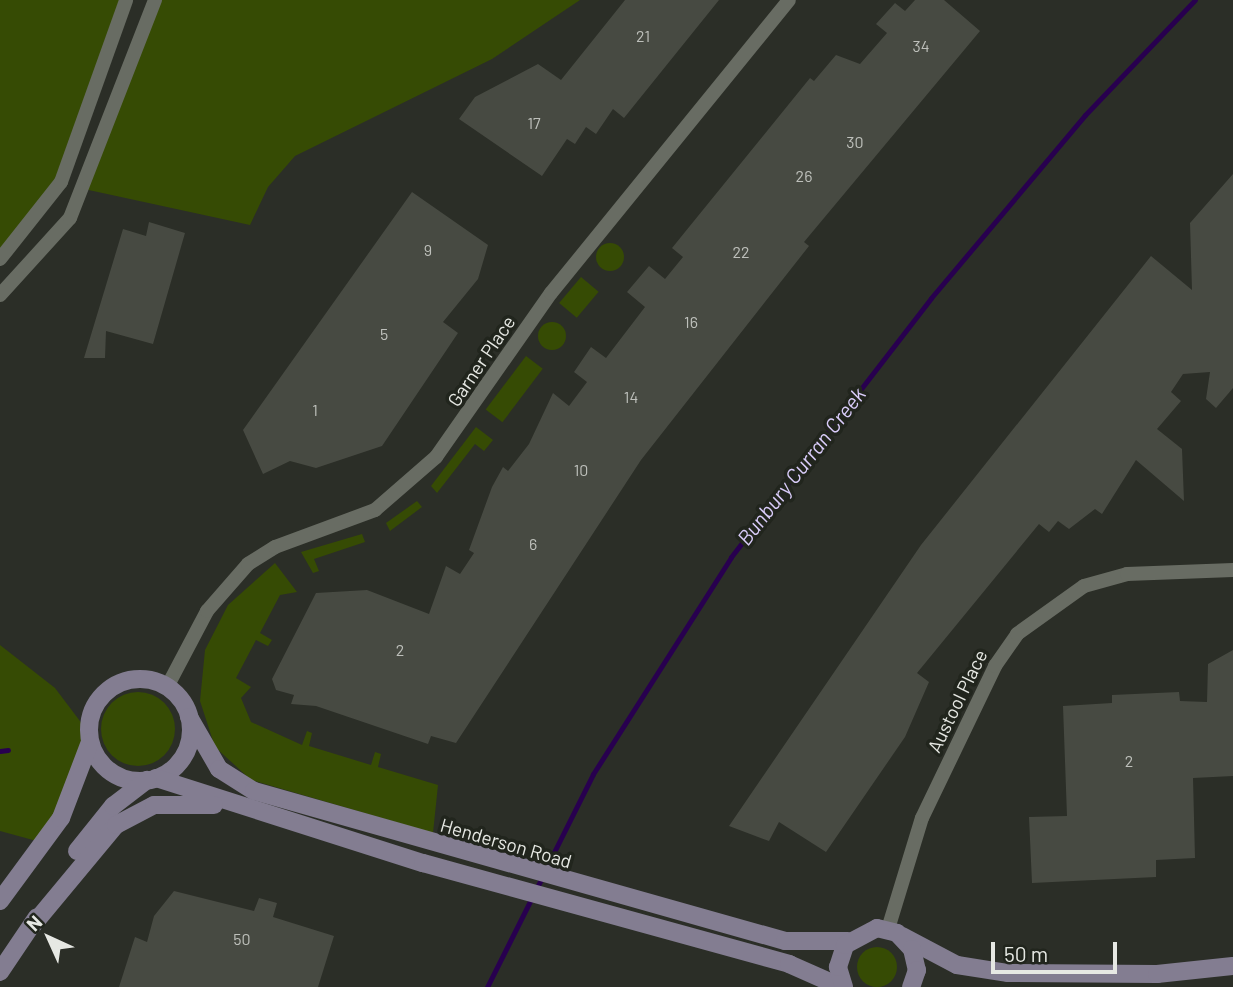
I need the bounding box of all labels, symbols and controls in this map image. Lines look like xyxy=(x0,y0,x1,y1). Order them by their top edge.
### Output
house number: 21 xyxy=(636,26,650,46)
house number: 34 xyxy=(912,36,930,56)
house number: 17 xyxy=(527,113,541,133)
house number: 30 xyxy=(846,132,864,152)
house number: 26 xyxy=(796,166,812,186)
house number: 9 xyxy=(424,240,432,260)
house number: 22 xyxy=(732,242,750,262)
street label: Garner Place xyxy=(442,311,520,411)
house number: 16 xyxy=(684,312,698,332)
house number: 5 xyxy=(380,324,388,344)
water label: Bunbury Curran Creek xyxy=(732,382,870,550)
house number: 14 xyxy=(624,387,638,407)
house number: 1 xyxy=(312,400,318,420)
house number: 10 xyxy=(574,460,588,480)
house number: 6 xyxy=(529,534,537,554)
house number: 2 xyxy=(396,640,404,660)
street label: Austool Place xyxy=(922,646,992,756)
house number: 2 xyxy=(1125,751,1133,771)
street label: Henderson Road xyxy=(438,813,574,873)
north arrow xyxy=(14,903,84,973)
text: N xyxy=(21,910,46,935)
scale bar xyxy=(995,928,1121,972)
house number: 50 xyxy=(233,929,251,949)
text: 50 m xyxy=(1004,941,1048,966)

